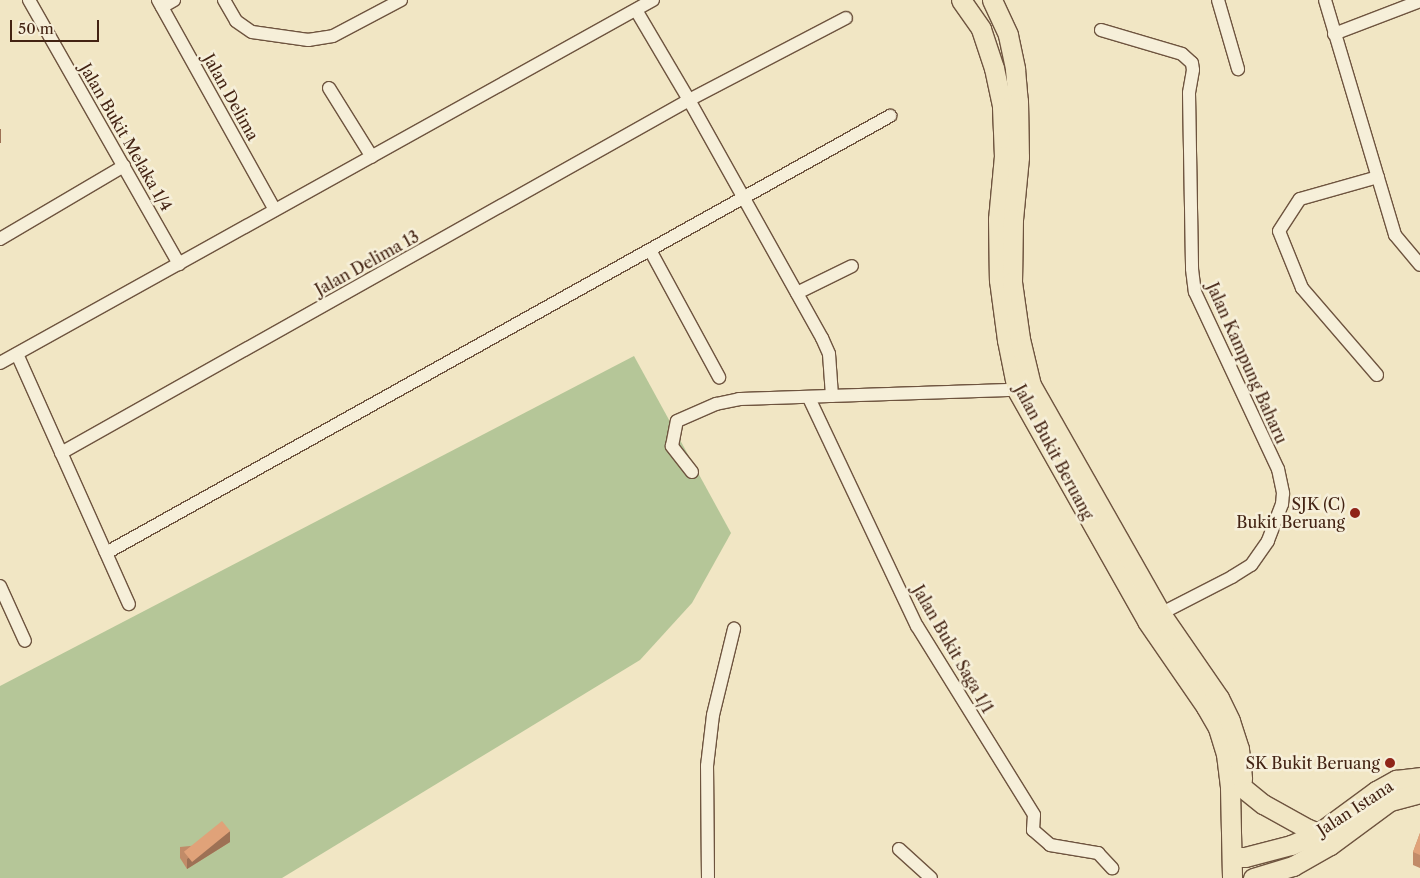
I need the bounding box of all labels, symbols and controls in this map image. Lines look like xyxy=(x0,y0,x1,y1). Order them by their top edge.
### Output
scale bar xyxy=(12,10,101,42)
text: 50 m xyxy=(18,19,54,38)
street label: Jalan Delima xyxy=(199,50,263,144)
street label: Jalan Bukit Melaka 1/4 xyxy=(76,60,176,214)
street label: Jalan Delima 13 xyxy=(312,226,422,300)
street label: Jalan Kampung Baharu xyxy=(1203,280,1291,446)
street label: Jalan Bukit Beruang xyxy=(1010,381,1098,523)
place label: SJK (C) Bukit Beruang xyxy=(1236,494,1345,532)
marker: SJK (C) Bukit Beruang xyxy=(1349,507,1361,519)
street label: Jalan Bukit Saga 1/1 xyxy=(909,582,997,716)
place label: SK Bukit Beruang xyxy=(1245,753,1380,773)
marker: SK Bukit Beruang xyxy=(1384,757,1396,769)
street label: Jalan Istana xyxy=(1313,776,1397,840)

